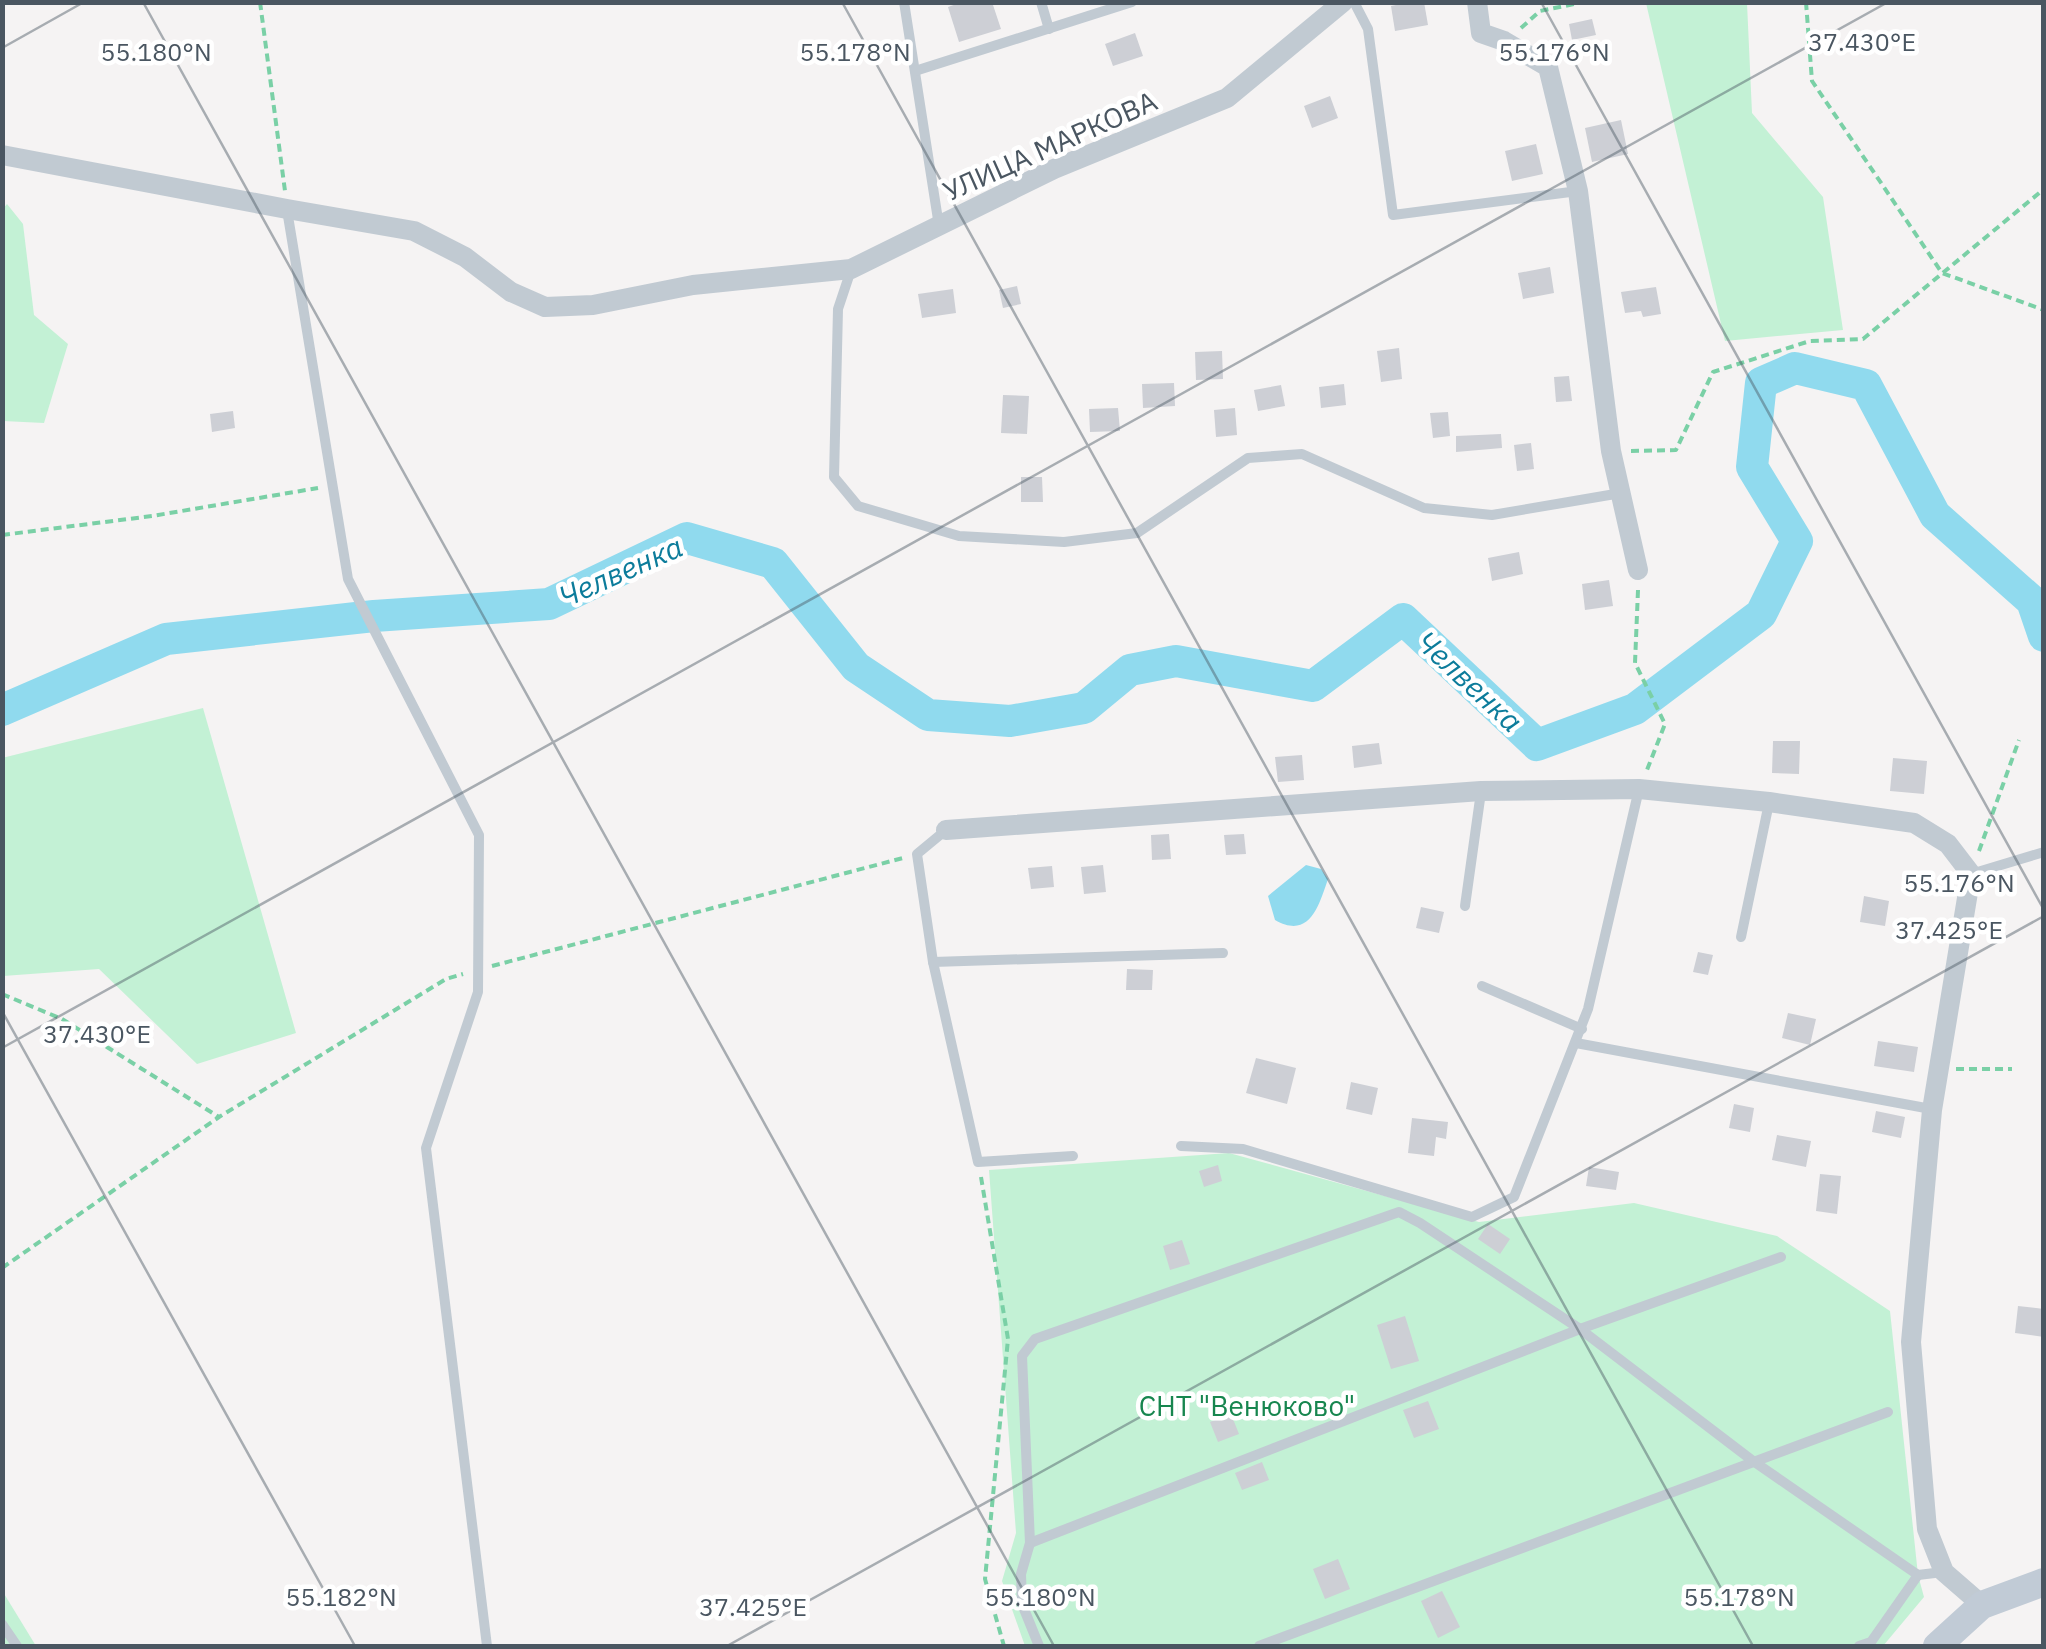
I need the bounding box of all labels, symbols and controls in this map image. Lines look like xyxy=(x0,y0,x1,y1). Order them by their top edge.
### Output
text: 37.430°E xyxy=(1808,25,1916,58)
text: 55.180°N xyxy=(100,35,212,68)
text: 55.178°N xyxy=(799,35,911,68)
text: 55.176°N xyxy=(1498,35,1610,68)
street label: УЛИЦА МАРКОВА xyxy=(937,82,1163,209)
water label: Челвенка xyxy=(552,526,688,615)
water label: Челвенка xyxy=(1409,622,1531,740)
text: 55.176°N xyxy=(1903,866,2015,899)
text: 37.425°E xyxy=(1895,913,2003,946)
text: 37.430°E xyxy=(43,1017,151,1050)
park label: СНТ "Венюково" xyxy=(1139,1387,1355,1424)
text: 55.182°N xyxy=(285,1580,397,1613)
text: 55.180°N xyxy=(984,1580,1096,1613)
text: 55.178°N xyxy=(1683,1580,1795,1613)
text: 37.425°E xyxy=(699,1590,807,1623)

